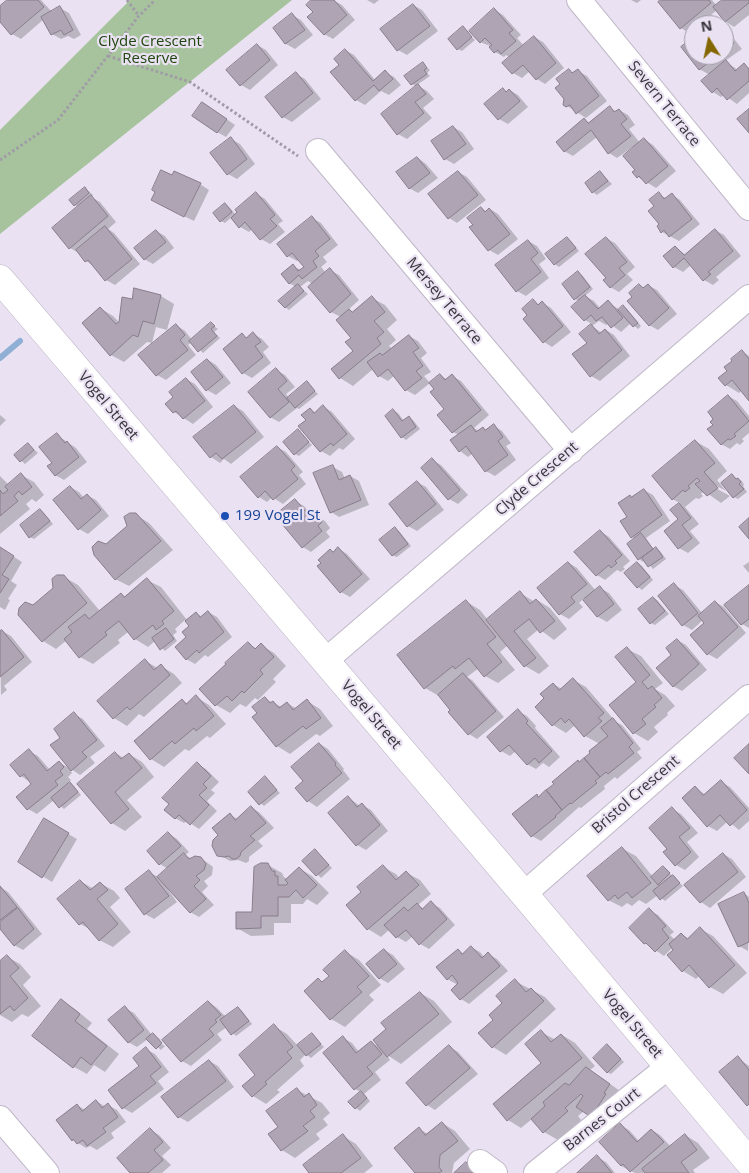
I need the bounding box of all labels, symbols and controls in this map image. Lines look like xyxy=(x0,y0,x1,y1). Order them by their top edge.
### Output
north arrow xyxy=(684,15,734,65)
text: N xyxy=(699,15,714,36)
park label: Clyde Crescent Reserve xyxy=(98,33,202,68)
street label: Severn Terrace xyxy=(624,58,704,150)
street label: Mersey Terrace xyxy=(402,254,486,348)
street label: Vogel Street xyxy=(74,368,142,444)
street label: Clyde Crescent xyxy=(492,438,582,520)
place label: 199 Vogel St xyxy=(235,507,320,525)
marker: 199 Vogel St xyxy=(219,510,231,522)
street label: Vogel Street xyxy=(337,677,405,753)
street label: Bristol Crescent xyxy=(589,752,683,838)
street label: Vogel Street xyxy=(598,986,666,1062)
street label: Barnes Court xyxy=(560,1085,644,1155)

